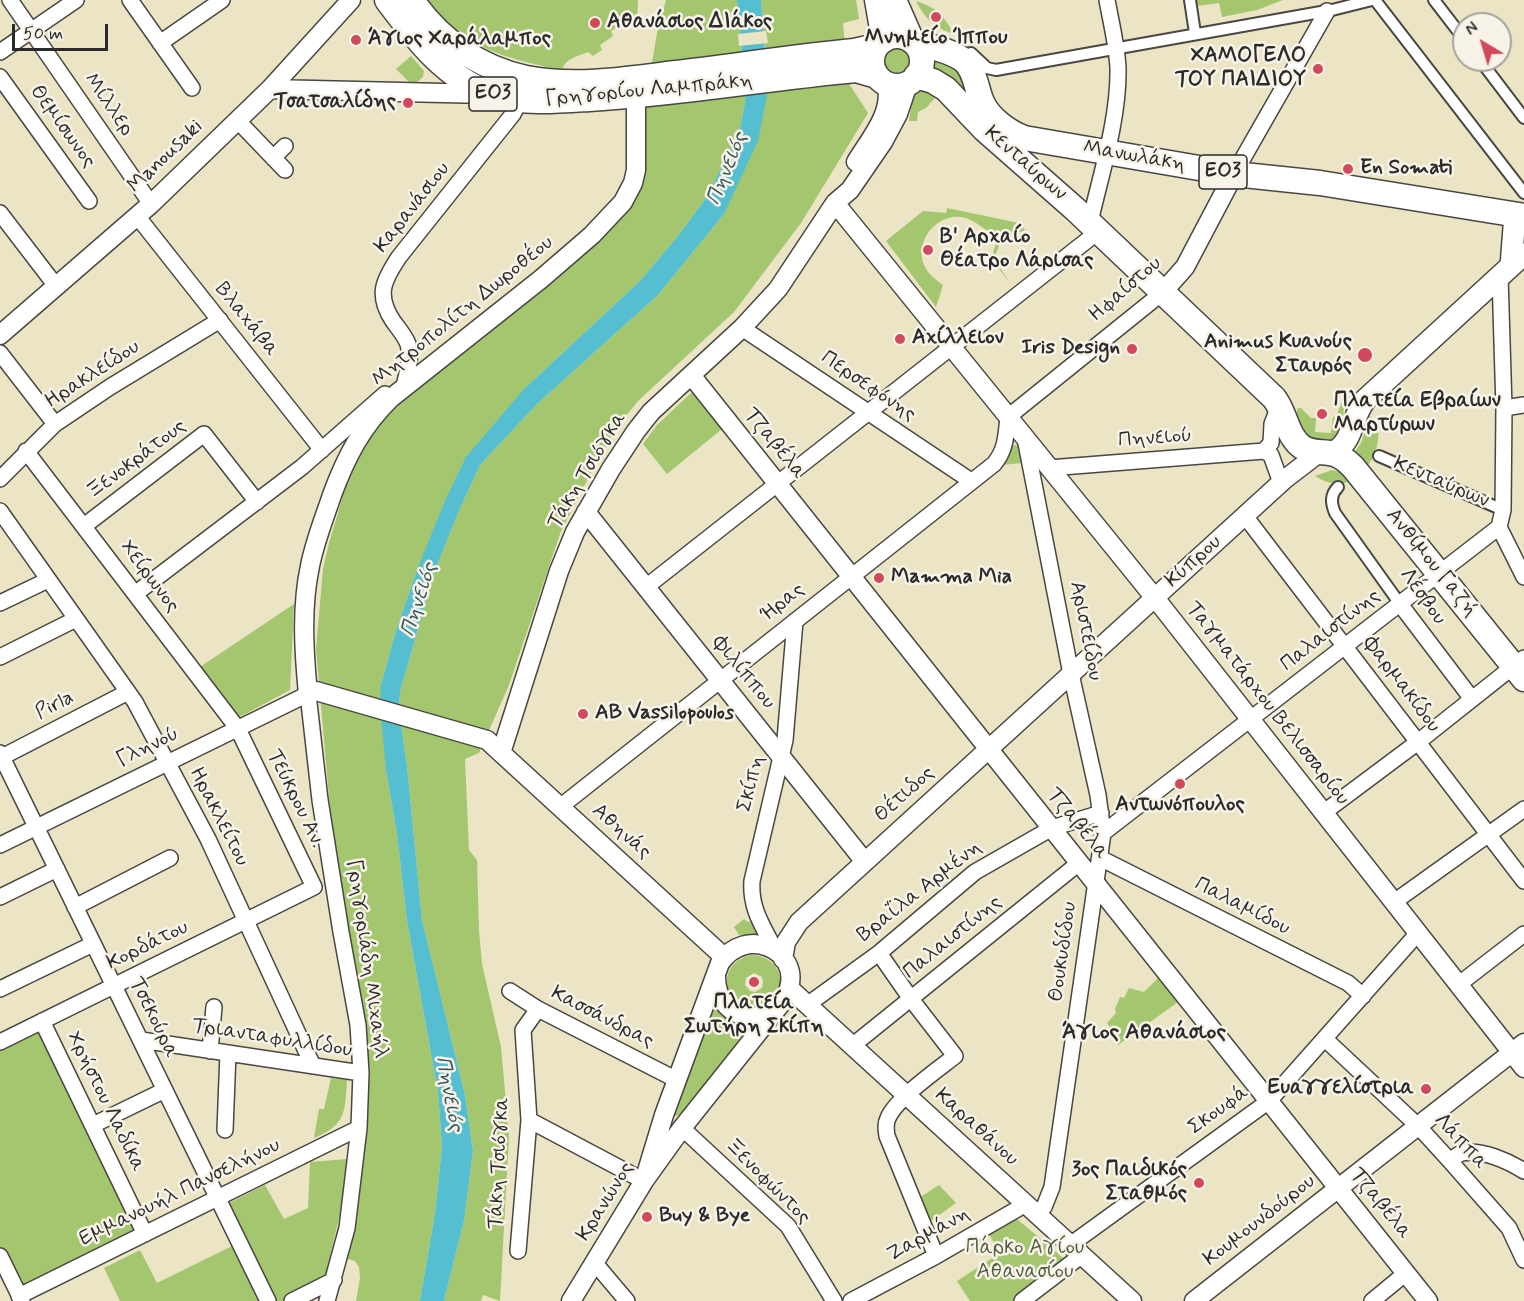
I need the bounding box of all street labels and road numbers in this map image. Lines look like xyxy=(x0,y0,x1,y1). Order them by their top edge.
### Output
street label: Μίλλερ xyxy=(77,69,139,141)
street label: Γρηγορίου Λαμπράκη xyxy=(544,69,754,113)
road number: ΕΟ3 xyxy=(469,77,517,111)
street label: Θεμίσωνος xyxy=(23,80,101,174)
street label: Manousaki xyxy=(123,115,209,199)
street label: Κενταύρων xyxy=(978,121,1072,207)
street label: Μανωλάκη xyxy=(1081,136,1187,178)
road number: ΕΟ3 xyxy=(1199,155,1247,189)
street label: Καρανάσιου xyxy=(370,158,456,258)
street label: Μητροπολίτη Δωροθέου xyxy=(367,231,559,393)
street label: Ηφαίστου xyxy=(1085,252,1167,328)
street label: Βλαχάβα xyxy=(209,278,283,362)
street label: Ηρακλείδου xyxy=(41,335,145,415)
street label: Περσεφόνης xyxy=(816,346,920,428)
street label: Τζαβέλα xyxy=(738,403,810,485)
street label: Τάκη Τσιόγκα xyxy=(543,408,633,534)
street label: Ξενοκράτους xyxy=(82,414,192,506)
street label: Πηνειού xyxy=(1117,424,1193,454)
street label: Κενταύρων xyxy=(1389,452,1493,514)
street label: Ανθίμου Γαζή xyxy=(1380,504,1482,622)
street label: Κύπρου xyxy=(1161,530,1227,594)
street label: Χείρωνος xyxy=(114,536,184,618)
street label: Λέσβου xyxy=(1393,564,1451,630)
street label: Ήρας xyxy=(756,578,810,628)
street label: Αριστείδου xyxy=(1063,579,1107,683)
street label: Παλαιστίνης xyxy=(1276,584,1386,678)
street label: Ταγματάρχου Βελισσαρίου xyxy=(1180,597,1354,811)
street label: Φιλίππου xyxy=(706,631,780,715)
street label: Φαρμακίδου xyxy=(1357,632,1445,738)
street label: Pirla xyxy=(32,686,78,726)
street label: Γληνού xyxy=(113,722,183,774)
street label: Τεύκρου Αν. xyxy=(260,746,330,852)
street label: Σκίπη xyxy=(733,753,771,815)
street label: Θέτιδος xyxy=(870,761,940,829)
street label: Ηρακλείτου xyxy=(182,763,254,871)
street label: Τζαβέλα xyxy=(1041,783,1113,865)
street label: Αθηνάς xyxy=(586,799,656,865)
street label: Βραΐλα Αρμένη xyxy=(853,836,987,948)
street label: Γρηγοριάδη Μιχαήλ xyxy=(340,858,392,1060)
street label: Παλαμίδου xyxy=(1190,872,1294,942)
street label: Παλαιστίνης xyxy=(899,891,1007,985)
street label: Θουκυδίδου xyxy=(1044,900,1084,1004)
street label: Κορδάτου xyxy=(103,915,193,977)
street label: Τσεκούρα xyxy=(123,974,183,1062)
street label: Κασσάνδρας xyxy=(546,981,658,1055)
street label: Τριανταφυλλίδου xyxy=(190,1014,354,1064)
street label: Χρήστου Λαδίκα xyxy=(60,1028,150,1176)
street label: Σκουφά xyxy=(1184,1081,1254,1141)
street label: Καραθάνου xyxy=(929,1084,1023,1172)
street label: Τάκη Τσιόγκα xyxy=(484,1096,516,1230)
street label: Λάππα xyxy=(1428,1109,1492,1175)
street label: Εμμανουήλ Πανσελήνου xyxy=(75,1133,285,1253)
street label: Ξενοφώντος xyxy=(719,1134,815,1230)
street label: Κρανώνος xyxy=(572,1158,640,1246)
street label: Τζαβέλα xyxy=(1344,1163,1416,1245)
street label: Κουμουνδούρου xyxy=(1199,1170,1321,1272)
street label: Ζαρμάνη xyxy=(883,1202,975,1268)

